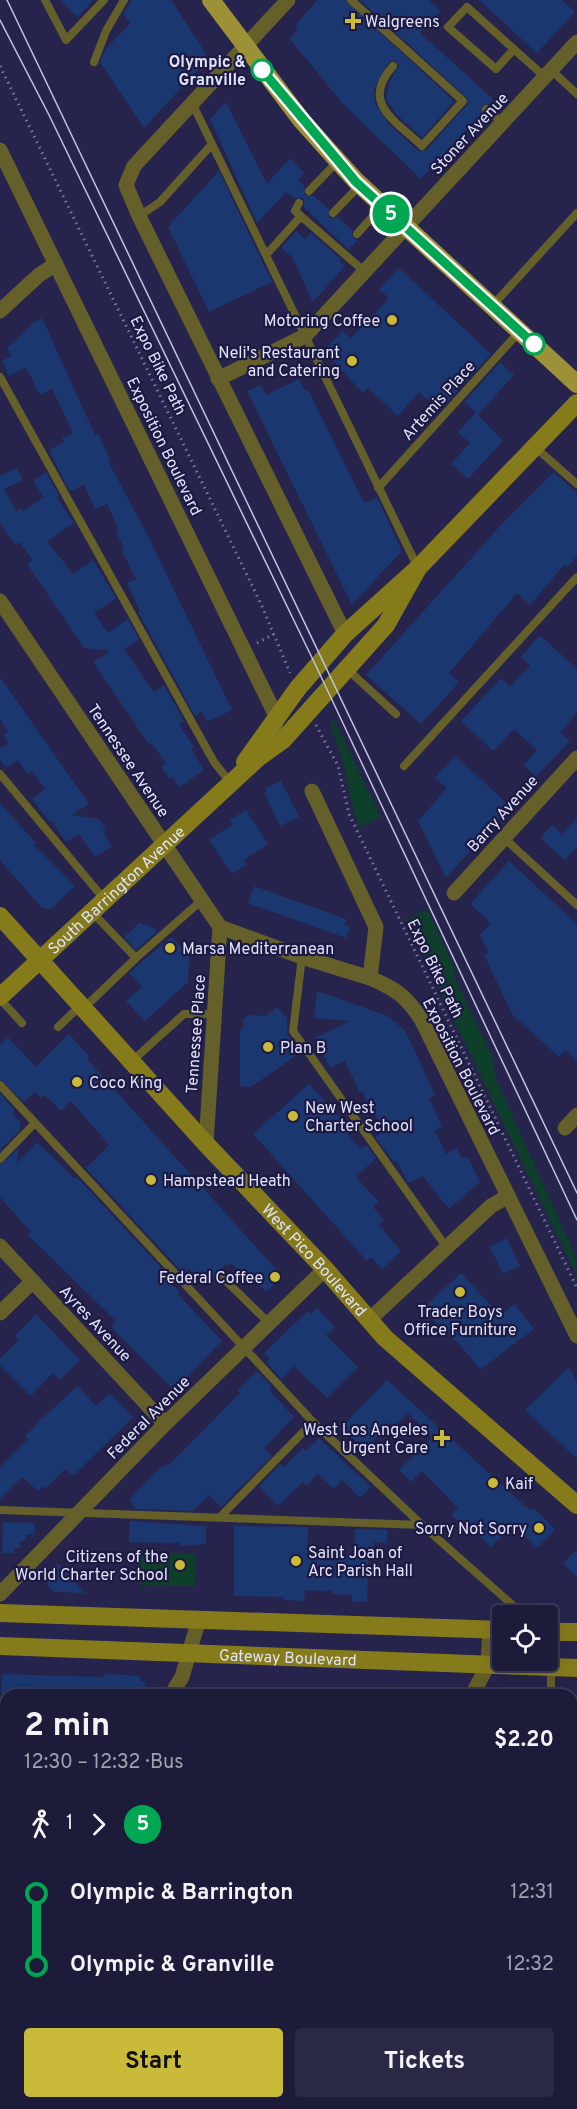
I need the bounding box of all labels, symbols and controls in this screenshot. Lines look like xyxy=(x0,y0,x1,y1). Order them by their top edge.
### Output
place label: Walgreens xyxy=(365,13,440,33)
marker: Walgreens xyxy=(346,14,360,28)
place label: Olympic & Granville xyxy=(169,53,246,91)
marker: Olympic & Granville xyxy=(251,59,273,81)
street label: Stoner Avenue xyxy=(427,89,514,180)
line badge: 5 xyxy=(372,194,410,234)
text: 5 xyxy=(385,201,397,228)
place label: Motoring Coffee xyxy=(264,312,380,332)
street label: Expo Bike Path xyxy=(125,313,190,419)
marker: Motoring Coffee xyxy=(385,313,399,327)
unlabelled marker xyxy=(523,333,545,355)
place label: Neli's Restaurant and Catering xyxy=(218,344,340,382)
marker: Neli's Restaurant and Catering xyxy=(345,354,359,368)
street label: Artemis Place xyxy=(398,357,481,445)
street label: Exposition Boulevard xyxy=(121,374,205,519)
street label: Tennessee Avenue xyxy=(82,701,173,822)
street label: Barry Avenue xyxy=(464,772,543,857)
street label: South Barrington Avenue xyxy=(44,823,190,960)
street label: Expo Bike Path xyxy=(402,916,467,1022)
place label: Marsa Mediterranean xyxy=(182,940,334,960)
marker: Marsa Mediterranean xyxy=(163,941,177,955)
street label: Tennessee Place xyxy=(183,974,211,1094)
street label: Exposition Boulevard xyxy=(417,995,503,1139)
place label: Plan B xyxy=(280,1039,326,1059)
marker: Plan B xyxy=(261,1040,275,1054)
place label: Coco King xyxy=(89,1074,162,1094)
marker: Coco King xyxy=(70,1075,84,1089)
place label: New West Charter School xyxy=(305,1099,413,1137)
marker: New West Charter School xyxy=(286,1109,300,1123)
place label: Hampstead Heath xyxy=(163,1172,291,1192)
marker: Hampstead Heath xyxy=(144,1173,158,1187)
street label: West Pico Boulevard xyxy=(256,1200,370,1322)
place label: Federal Coffee xyxy=(159,1269,263,1289)
marker: Federal Coffee xyxy=(268,1270,282,1284)
street label: Ayres Avenue xyxy=(54,1282,135,1367)
marker: Trader Boys Office Furniture xyxy=(453,1285,467,1299)
place label: Trader Boys Office Furniture xyxy=(404,1303,517,1341)
street label: Federal Avenue xyxy=(104,1373,195,1464)
place label: West Los Angeles Urgent Care xyxy=(303,1421,428,1459)
marker: West Los Angeles Urgent Care xyxy=(433,1429,451,1447)
place label: Kaif xyxy=(505,1475,534,1495)
marker: Kaif xyxy=(486,1476,500,1490)
place label: Sorry Not Sorry xyxy=(415,1520,527,1540)
marker: Sorry Not Sorry xyxy=(532,1521,546,1535)
place label: Saint Joan of Arc Parish Hall xyxy=(308,1544,413,1582)
place label: Citizens of the World Charter School xyxy=(15,1548,168,1586)
marker: Saint Joan of Arc Parish Hall xyxy=(289,1554,303,1568)
marker: Citizens of the World Charter School xyxy=(173,1558,187,1572)
map controls xyxy=(492,1605,558,1671)
button: locate xyxy=(492,1605,558,1671)
street label: Gateway Boulevard xyxy=(218,1646,357,1672)
text: 2 min xyxy=(24,1706,110,1748)
text: $2.20 xyxy=(494,1727,554,1754)
text: 12:30 – 12:32 · Bus xyxy=(24,1750,184,1776)
icon: walk xyxy=(24,1808,57,1841)
icon: forward xyxy=(82,1808,115,1841)
text: 1 xyxy=(66,1811,73,1837)
text: 5 xyxy=(136,1811,149,1838)
text: Olympic & Barrington xyxy=(70,1880,293,1907)
text: 12:31 xyxy=(510,1880,554,1906)
text: Olympic & Granville xyxy=(70,1952,274,1979)
text: 12:32 xyxy=(506,1952,554,1978)
button: Start xyxy=(24,2028,283,2097)
button: Tickets xyxy=(295,2028,554,2097)

